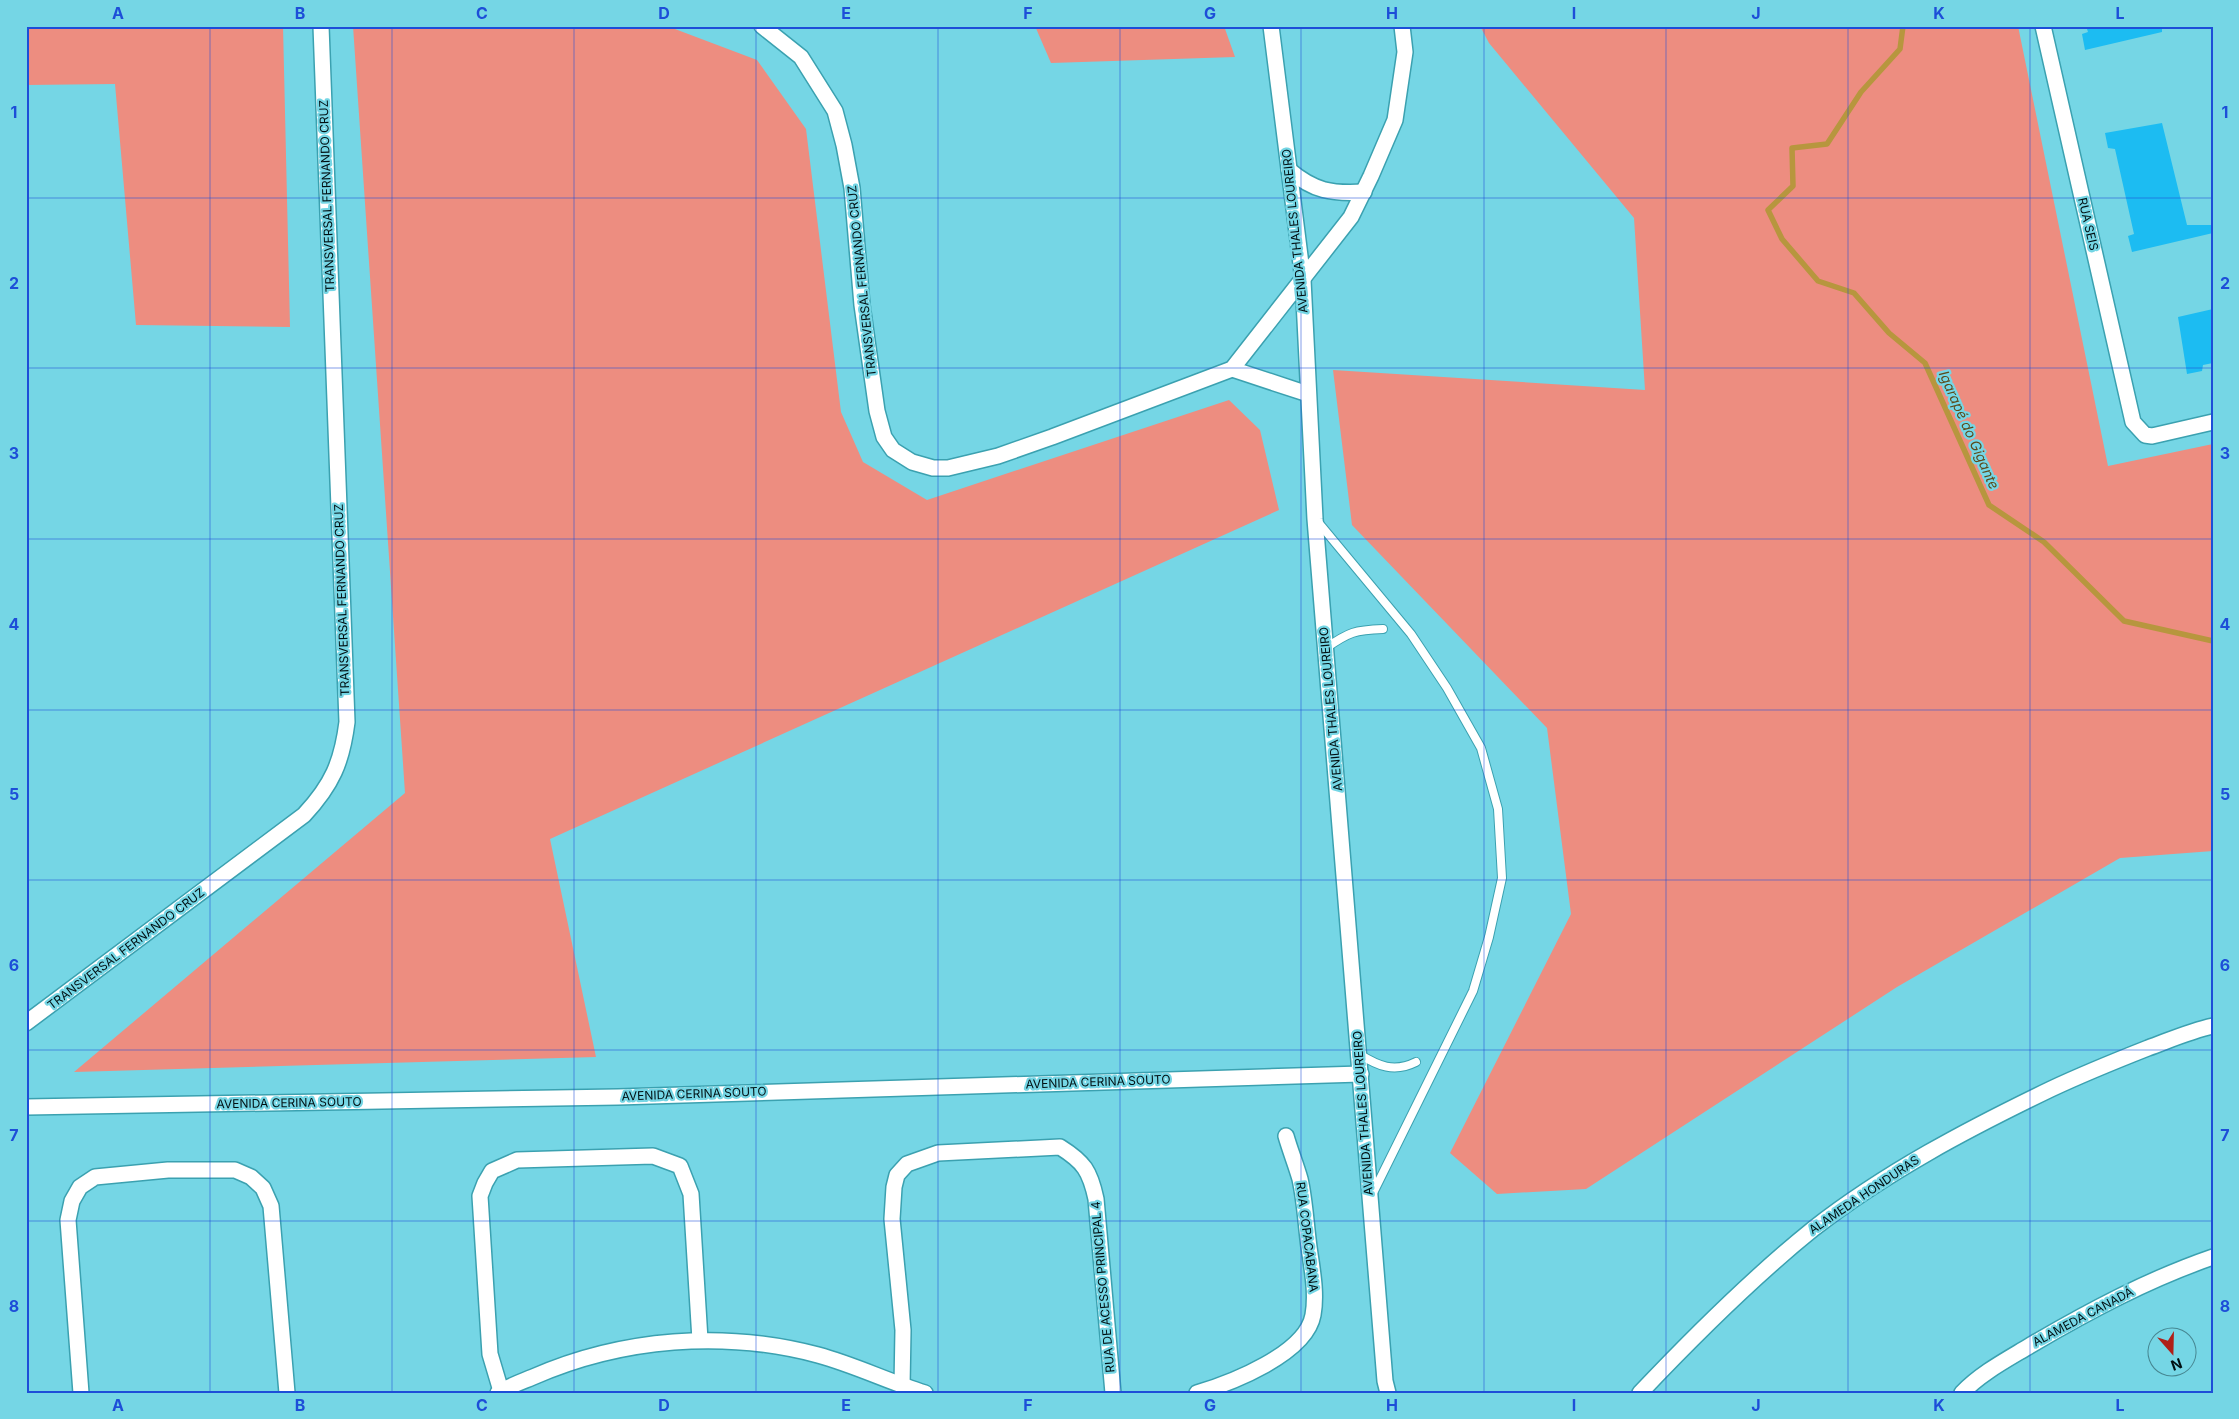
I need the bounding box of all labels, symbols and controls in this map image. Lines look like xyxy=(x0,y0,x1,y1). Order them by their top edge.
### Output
text: A xyxy=(112,3,124,23)
text: B xyxy=(295,3,305,23)
text: C xyxy=(476,3,488,23)
text: D xyxy=(658,3,670,23)
text: E xyxy=(841,3,851,23)
text: F xyxy=(1023,3,1033,23)
text: G xyxy=(1204,3,1216,23)
text: H xyxy=(1386,3,1398,23)
text: I xyxy=(1572,3,1576,23)
text: J xyxy=(1751,3,1761,23)
text: K xyxy=(1933,3,1945,23)
text: L xyxy=(2115,3,2125,23)
street label: TRANSVERSAL FERNANDO CRUZ xyxy=(316,100,337,292)
text: 1 xyxy=(11,102,17,122)
text: 1 xyxy=(2222,102,2228,122)
street label: AVENIDA THALES LOUREIRO xyxy=(1278,148,1311,314)
street label: TRANSVERSAL FERNANDO CRUZ xyxy=(844,185,879,378)
street label: RUA SEIS xyxy=(2075,196,2102,252)
text: 2 xyxy=(9,273,19,293)
text: 2 xyxy=(2220,273,2230,293)
water label: Igarapé do Gigante xyxy=(1936,368,2003,492)
text: 3 xyxy=(9,443,19,463)
text: 3 xyxy=(2220,443,2230,463)
street label: TRANSVERSAL FERNANDO CRUZ xyxy=(331,504,352,696)
text: 4 xyxy=(9,614,20,634)
text: 4 xyxy=(2220,614,2231,634)
street label: AVENIDA THALES LOUREIRO xyxy=(1316,626,1345,792)
text: 5 xyxy=(9,784,19,804)
text: 5 xyxy=(2220,784,2230,804)
street label: TRANSVERSAL FERNANDO CRUZ xyxy=(44,885,207,1012)
text: 6 xyxy=(9,955,19,975)
text: 6 xyxy=(2220,955,2230,975)
street label: AVENIDA THALES LOUREIRO xyxy=(1349,1030,1376,1196)
street label: AVENIDA CERINA SOUTO xyxy=(1025,1071,1171,1092)
street label: AVENIDA CERINA SOUTO xyxy=(621,1083,767,1104)
street label: AVENIDA CERINA SOUTO xyxy=(216,1094,362,1111)
text: 7 xyxy=(9,1125,19,1145)
text: 7 xyxy=(2220,1125,2230,1145)
street label: ALAMEDA HONDURAS xyxy=(1806,1152,1922,1237)
street label: RUA COPACABANA xyxy=(1293,1181,1322,1293)
street label: RUA DE ACESSO PRINCIPAL 4 xyxy=(1088,1201,1117,1373)
street label: ALAMEDA CANADÁ xyxy=(2030,1284,2136,1349)
text: 8 xyxy=(9,1296,19,1316)
text: 8 xyxy=(2220,1296,2230,1316)
north arrow xyxy=(2146,1326,2196,1376)
text: N xyxy=(2169,1355,2185,1374)
text: A xyxy=(112,1395,124,1415)
text: B xyxy=(295,1395,305,1415)
text: C xyxy=(476,1395,488,1415)
text: D xyxy=(658,1395,670,1415)
text: E xyxy=(841,1395,851,1415)
text: F xyxy=(1023,1395,1033,1415)
text: G xyxy=(1204,1395,1216,1415)
text: H xyxy=(1386,1395,1398,1415)
text: I xyxy=(1572,1395,1576,1415)
text: J xyxy=(1751,1395,1761,1415)
text: K xyxy=(1933,1395,1945,1415)
text: L xyxy=(2115,1395,2125,1415)

